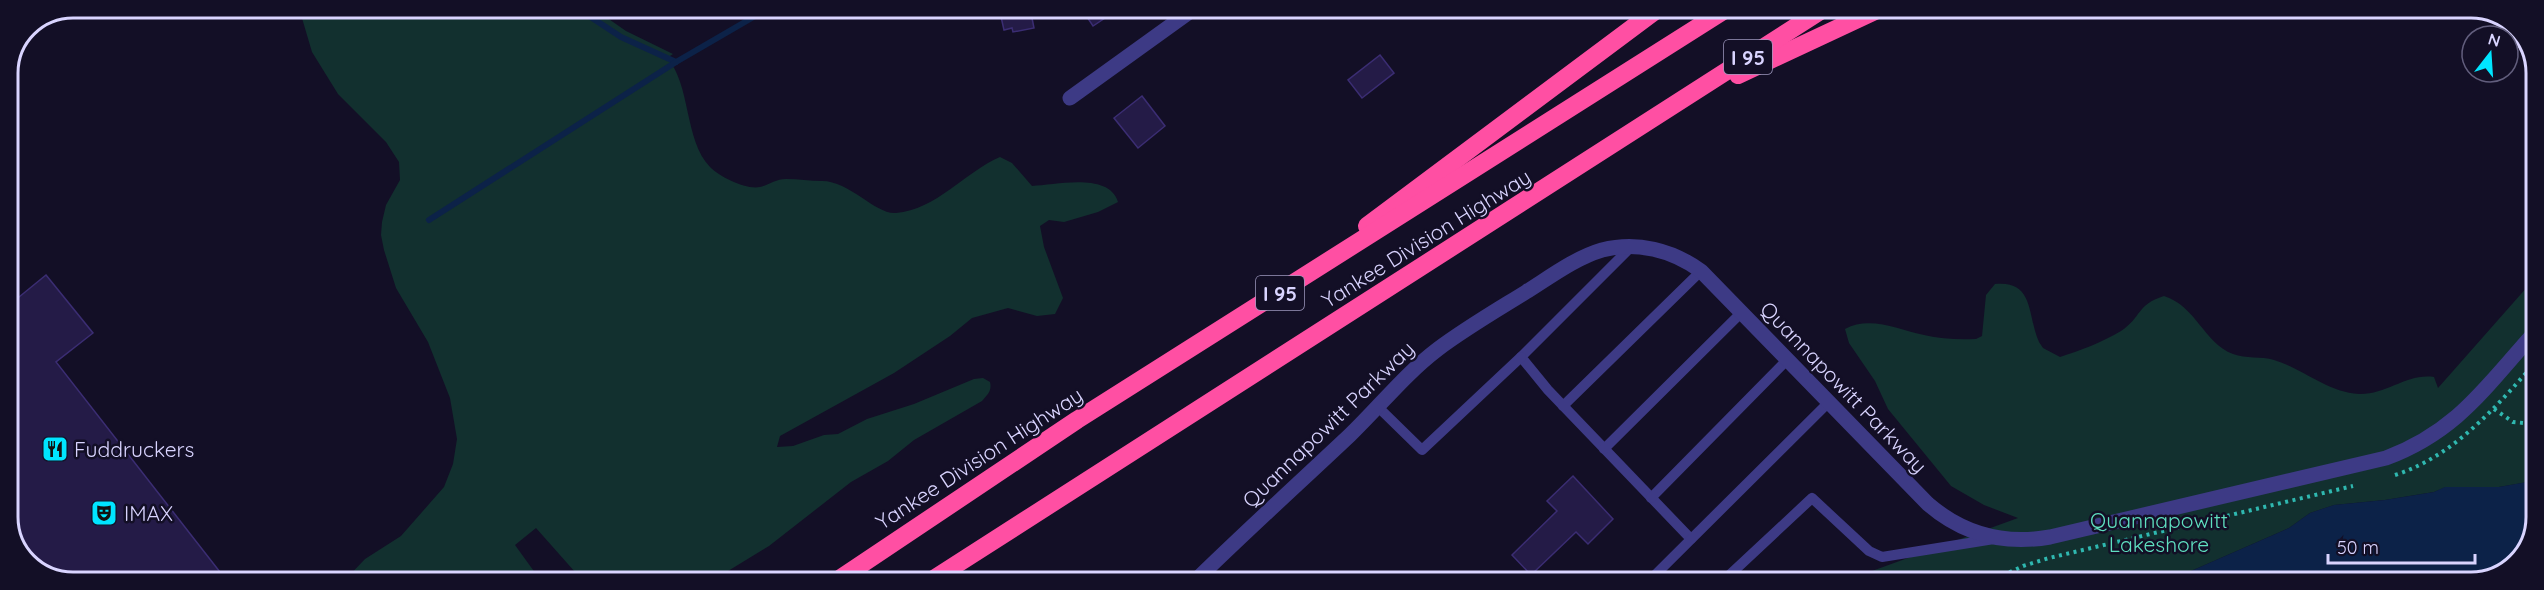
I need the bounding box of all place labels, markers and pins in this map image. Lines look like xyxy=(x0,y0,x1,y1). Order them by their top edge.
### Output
restaurant icon: Fuddruckers xyxy=(40,434,70,464)
place label: Fuddruckers xyxy=(74,436,194,462)
theatre icon: IMAX xyxy=(89,498,119,528)
place label: IMAX xyxy=(124,500,173,526)

